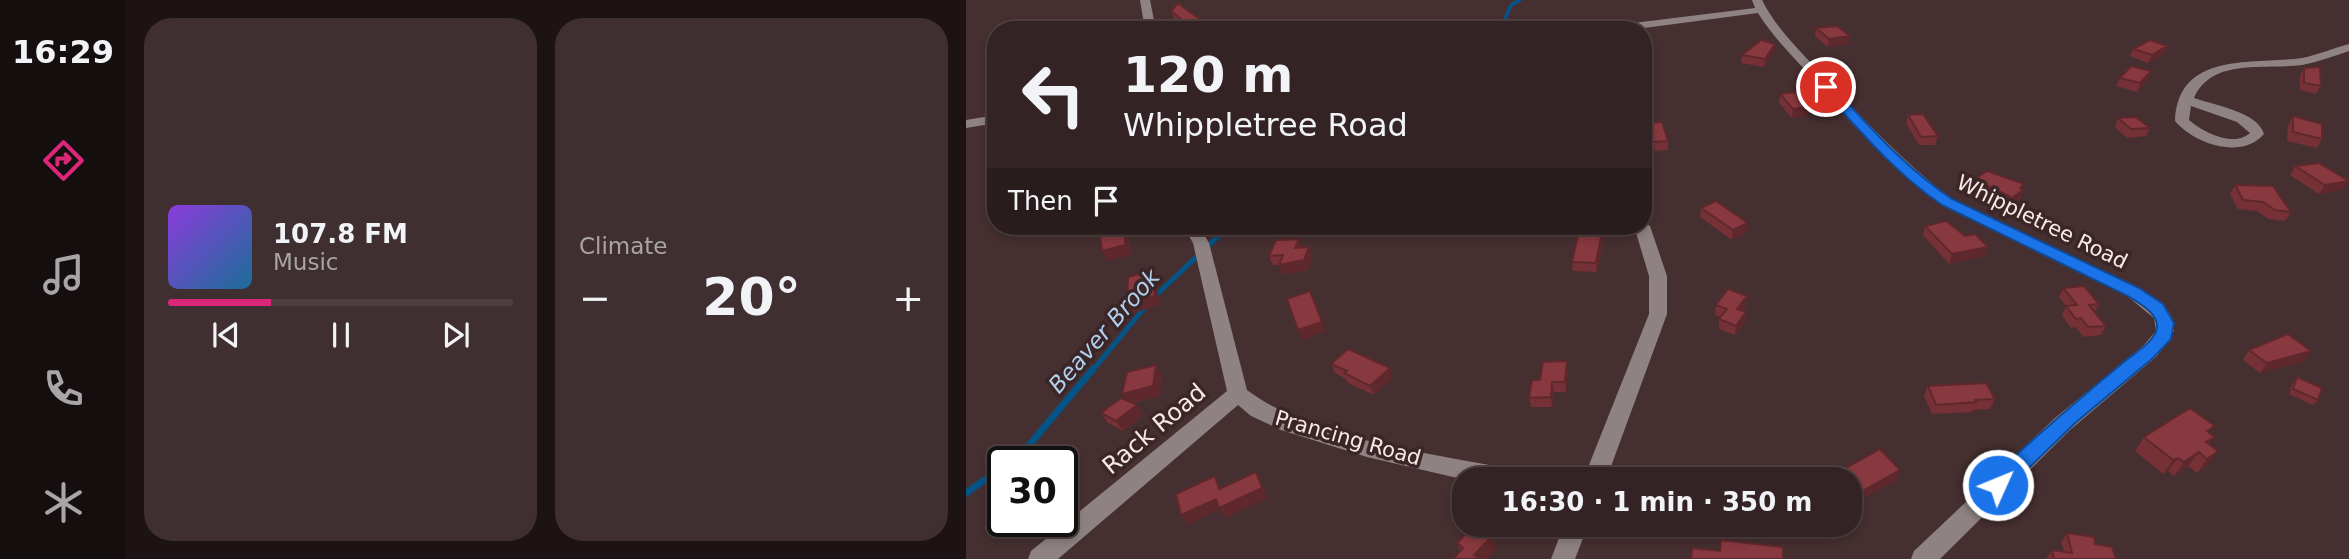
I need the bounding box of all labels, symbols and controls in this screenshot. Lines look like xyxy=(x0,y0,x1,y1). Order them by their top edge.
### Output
text: 16:29 xyxy=(12,33,114,71)
text: 120 m xyxy=(1123,47,1293,104)
icon: left xyxy=(1008,49,1099,140)
pin xyxy=(1796,57,1856,117)
icon: arrive xyxy=(1807,68,1845,106)
text: Whippletree Road xyxy=(1123,106,1408,144)
icon: directions xyxy=(39,136,88,185)
street label: Whippletree Road xyxy=(1953,170,2131,274)
icon: arrive xyxy=(1087,182,1125,220)
text: Then xyxy=(1008,186,1073,216)
text: 107.8 FM xyxy=(273,219,408,249)
text: Climate xyxy=(579,233,668,259)
text: Music xyxy=(273,249,338,275)
icon: music xyxy=(39,250,88,299)
water label: Beaver Brook xyxy=(1043,263,1166,398)
text: 20° xyxy=(702,267,801,327)
text: − xyxy=(579,276,611,320)
text: + xyxy=(892,276,924,320)
icon: previous xyxy=(207,316,245,354)
icon: pause xyxy=(322,316,360,354)
icon: next xyxy=(437,316,475,354)
icon: phone xyxy=(39,364,88,413)
street label: Rack Road xyxy=(1097,378,1211,480)
street label: Prancing Road xyxy=(1272,406,1424,470)
speed limit sign: 30 xyxy=(987,446,1078,537)
position arrow xyxy=(1961,448,2035,522)
icon: climate xyxy=(39,478,88,527)
text: 16:30 · 1 min · 350 m xyxy=(1502,487,1812,517)

